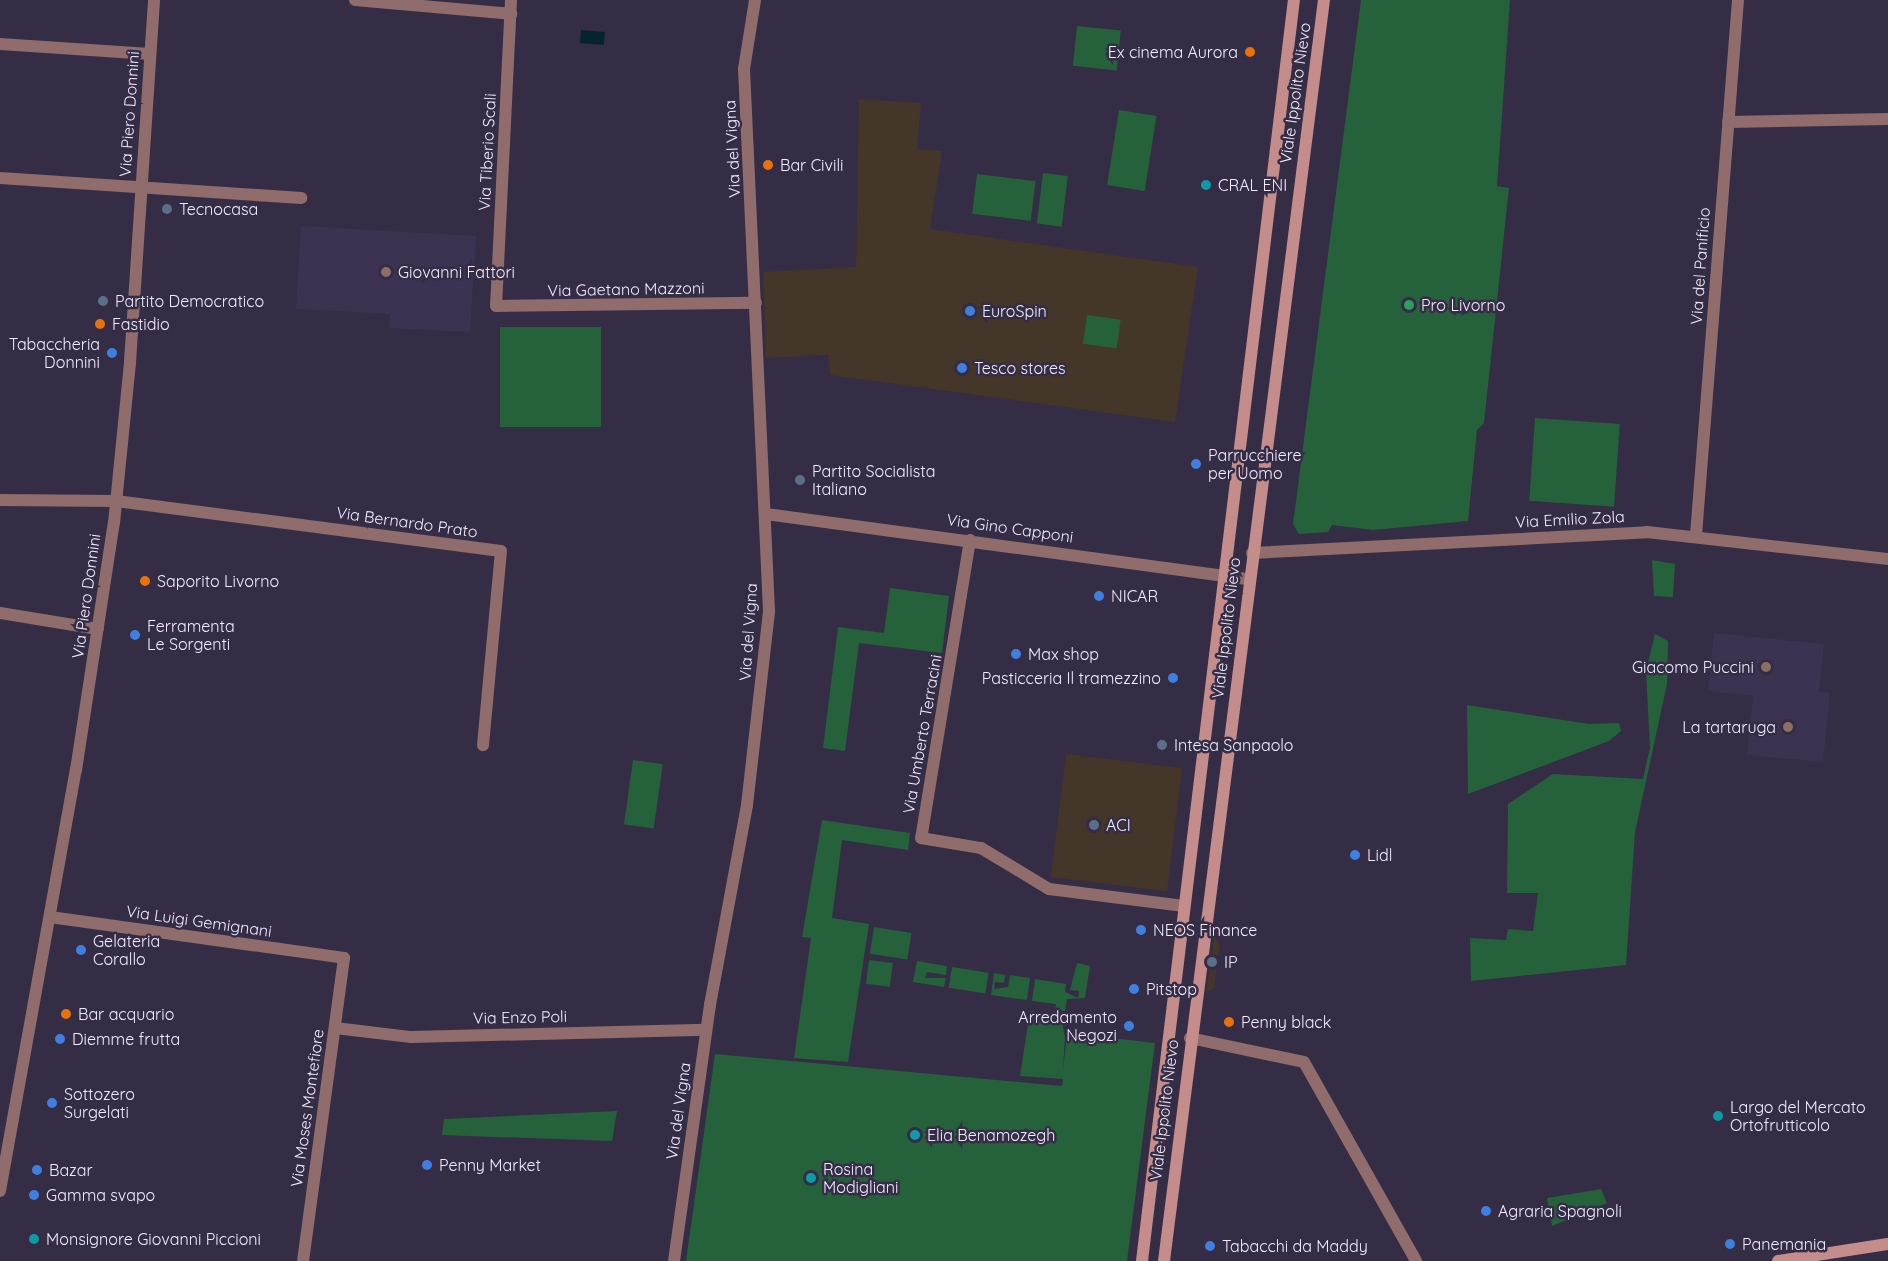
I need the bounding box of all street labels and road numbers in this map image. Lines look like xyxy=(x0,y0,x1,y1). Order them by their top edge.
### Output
street label: Viale Ippolito Nievo xyxy=(1276,21,1314,165)
street label: Via Piero Donnini xyxy=(115,51,143,177)
street label: Via Tiberio Scali xyxy=(474,93,500,211)
street label: Via del Vigna xyxy=(720,100,744,198)
street label: Via del Panificio xyxy=(1686,207,1714,325)
street label: Via Gaetano Mazzoni xyxy=(547,278,705,300)
street label: Via Bernardo Prato xyxy=(335,503,479,541)
street label: Via Emilio Zola xyxy=(1515,507,1625,531)
street label: Via Gino Capponi xyxy=(945,510,1075,546)
street label: Via Piero Donnini xyxy=(68,532,104,660)
street label: Viale Ippolito Nievo xyxy=(1208,556,1244,700)
street label: Via del Vigna xyxy=(735,582,761,682)
street label: Via Umberto Terracini xyxy=(899,653,945,815)
street label: Via Luigi Gemignani xyxy=(125,901,273,941)
street label: Via Enzo Poli xyxy=(473,1007,567,1027)
street label: Via Moses Montefiore xyxy=(286,1028,328,1188)
street label: Viale Ippolito Nievo xyxy=(1146,1038,1182,1182)
street label: Via del Vigna xyxy=(662,1061,694,1161)

